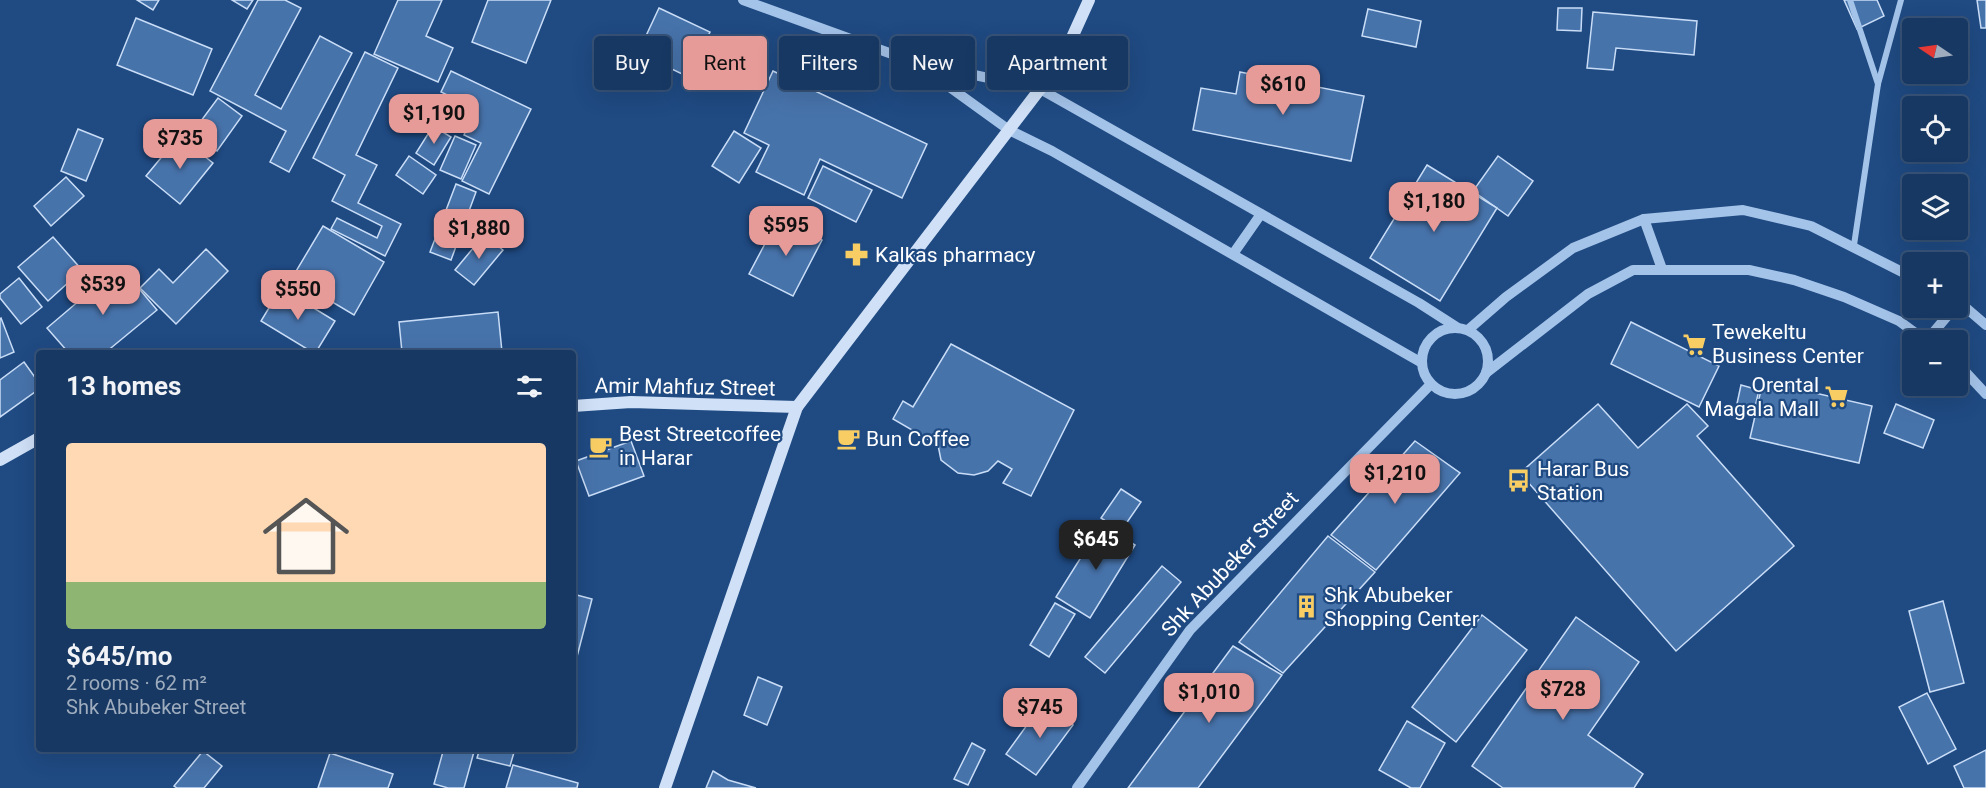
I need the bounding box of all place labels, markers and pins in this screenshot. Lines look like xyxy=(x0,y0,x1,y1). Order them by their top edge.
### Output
pin: $610 xyxy=(1247,65,1319,116)
pin: $1,190 xyxy=(385,94,483,145)
pin: $735 xyxy=(144,119,216,170)
pin: $1,180 xyxy=(1385,182,1483,233)
pin: $595 xyxy=(750,206,822,257)
pin: $1,880 xyxy=(430,209,528,260)
pharmacy icon: Kalkas pharmacy xyxy=(844,242,870,268)
place label: Kalkas pharmacy xyxy=(875,243,1036,267)
pin: $539 xyxy=(67,265,139,316)
pin: $550 xyxy=(262,270,334,321)
place label: Tewekeltu Business Center xyxy=(1712,320,1864,368)
supermarket icon: Tewekeltu Business Center xyxy=(1681,331,1707,357)
place label: Orental Magala Mall xyxy=(1704,373,1819,421)
supermarket icon: Orental Magala Mall xyxy=(1824,384,1850,410)
place label: Best Streetcoffee in Harar xyxy=(619,422,781,470)
cafe icon: Bun Coffee xyxy=(835,426,861,452)
place label: Bun Coffee xyxy=(866,427,970,451)
cafe icon: Best Streetcoffee in Harar xyxy=(588,433,614,459)
pin: $1,210 xyxy=(1346,454,1444,505)
place label: Harar Bus Station xyxy=(1537,457,1629,505)
bus stop icon: Harar Bus Station xyxy=(1506,468,1532,494)
pin: $645 xyxy=(1060,520,1132,571)
place label: Shk Abubeker Shopping Center xyxy=(1324,583,1479,631)
building icon: Shk Abubeker Shopping Center xyxy=(1293,594,1319,620)
pin: $728 xyxy=(1527,670,1599,721)
pin: $1,010 xyxy=(1160,673,1258,724)
pin: $745 xyxy=(1004,688,1076,739)

